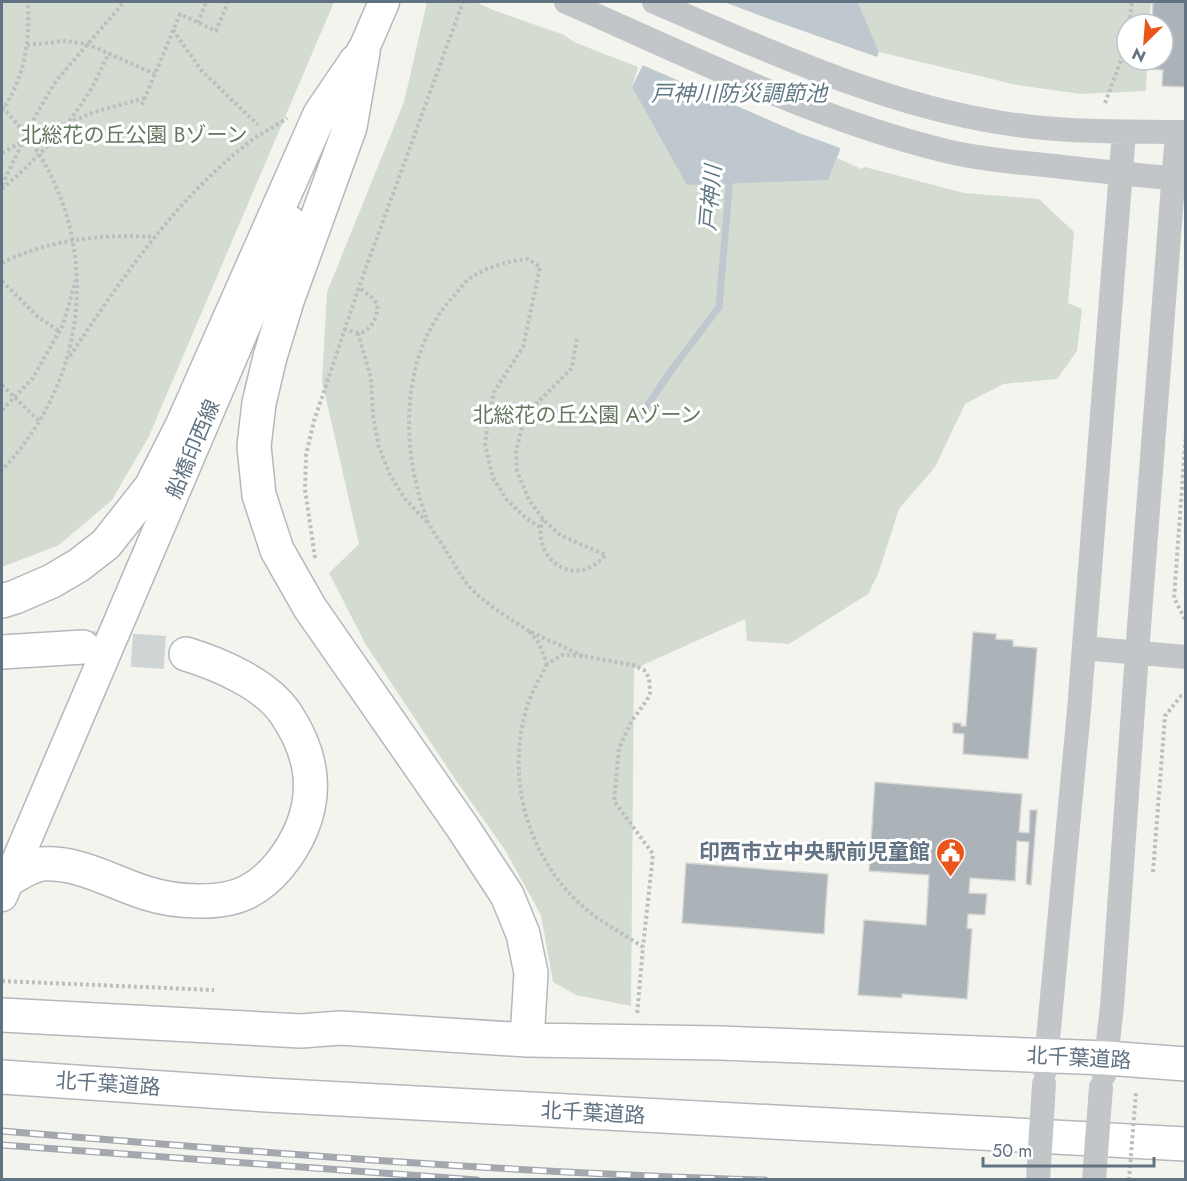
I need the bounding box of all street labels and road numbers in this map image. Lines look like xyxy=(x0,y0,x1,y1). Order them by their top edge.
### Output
street label: 船橋印西線 xyxy=(159,395,227,503)
street label: 北千葉道路 xyxy=(1026,1040,1132,1076)
street label: 北千葉道路 xyxy=(55,1065,161,1103)
street label: 北千葉道路 xyxy=(540,1095,646,1131)

